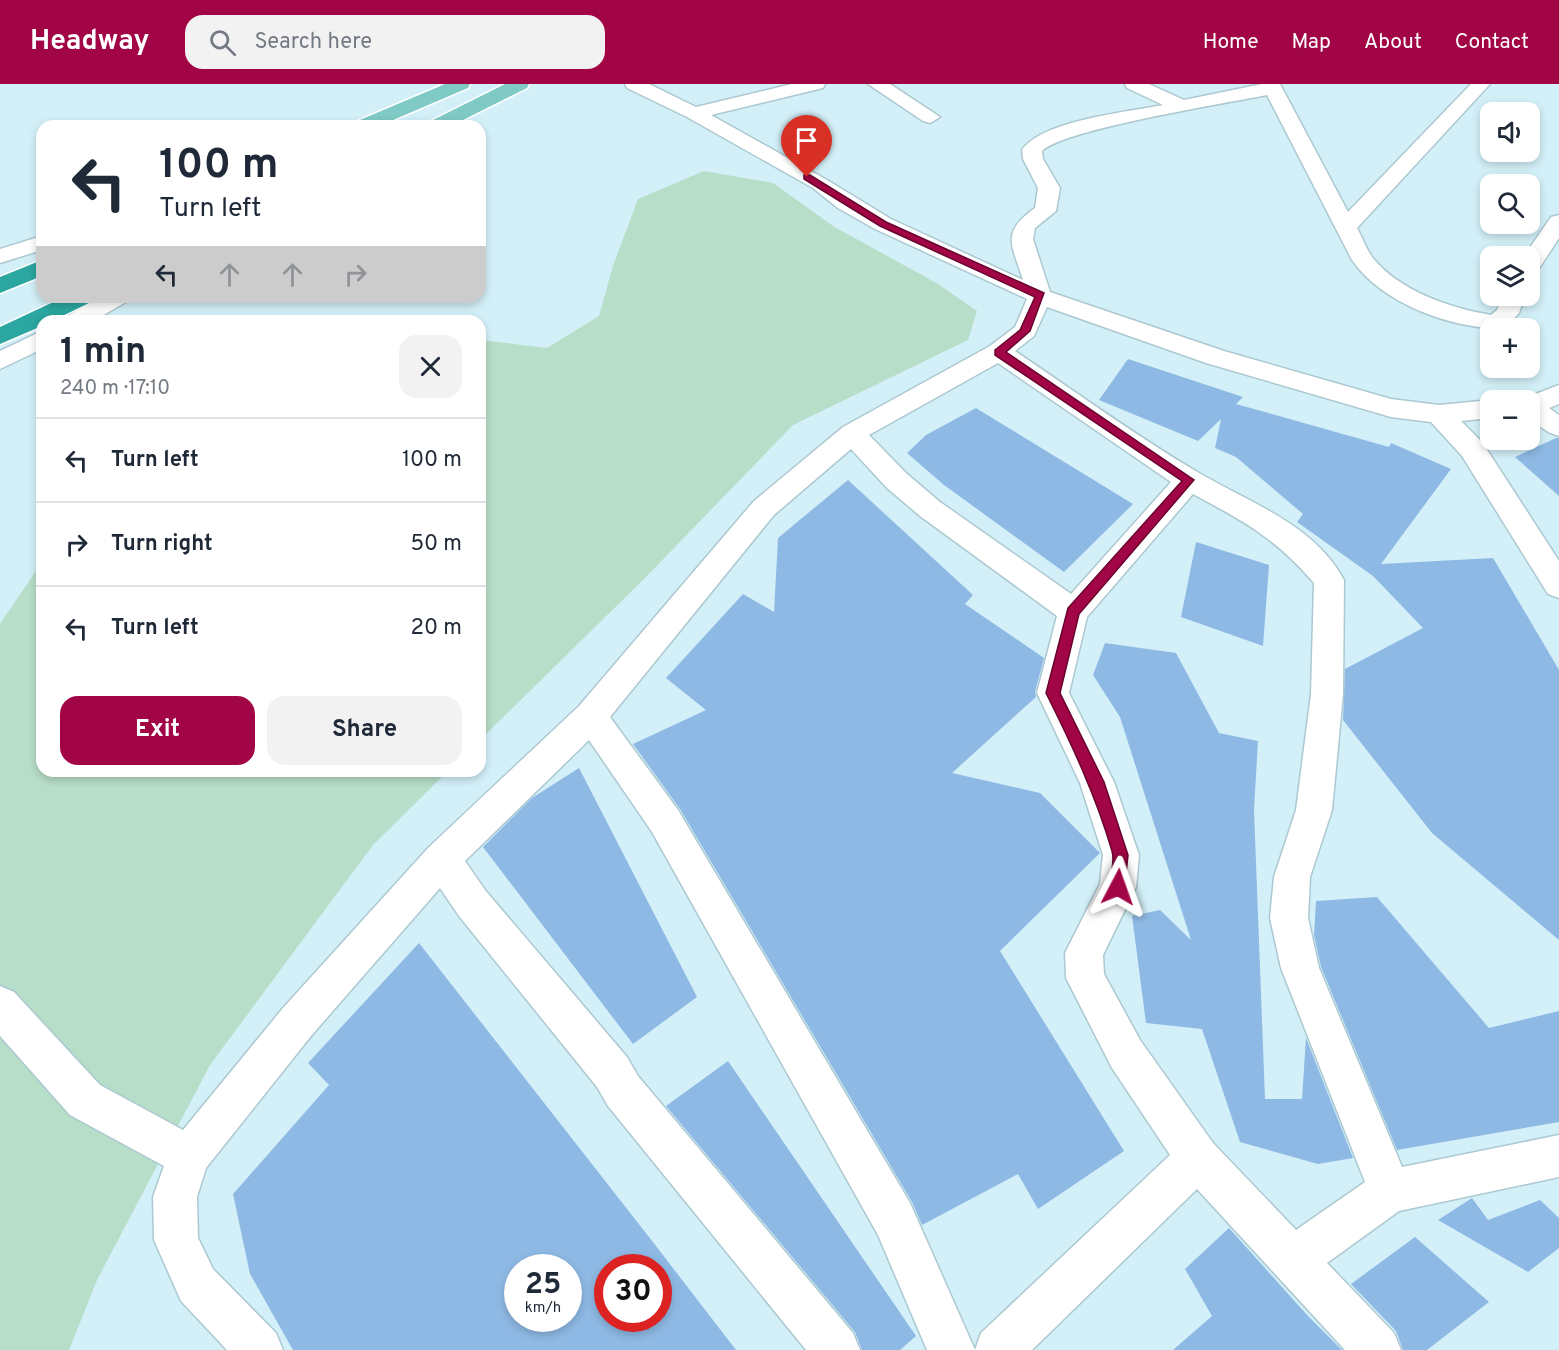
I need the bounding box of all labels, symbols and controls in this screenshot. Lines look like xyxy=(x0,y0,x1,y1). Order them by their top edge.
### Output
search box xyxy=(185,15,605,69)
text: Headway xyxy=(30,24,149,60)
icon: search xyxy=(206,26,239,59)
text: Search here xyxy=(254,29,372,56)
text: Home xyxy=(1203,29,1259,56)
text: Map xyxy=(1292,29,1331,56)
text: About xyxy=(1364,29,1422,56)
text: Contact xyxy=(1455,29,1529,56)
map controls xyxy=(1480,102,1540,450)
button: sound xyxy=(1480,102,1540,162)
pin xyxy=(781,115,832,177)
icon: arrive xyxy=(790,124,823,157)
text: 100 m xyxy=(159,140,278,193)
icon: left xyxy=(60,144,138,222)
button: search xyxy=(1480,174,1540,234)
text: Turn left xyxy=(159,192,261,226)
button: layers xyxy=(1480,246,1540,306)
icon: left xyxy=(150,258,183,291)
icon: ahead xyxy=(213,258,246,291)
icon: ahead xyxy=(276,258,309,291)
icon: right xyxy=(339,258,372,291)
button: + xyxy=(1480,318,1540,378)
text: 1 min xyxy=(60,330,146,376)
button: close xyxy=(399,335,462,398)
text: 240 m · 17:10 xyxy=(60,376,170,402)
button: − xyxy=(1480,390,1540,450)
icon: left xyxy=(60,444,93,477)
text: Turn left xyxy=(111,447,199,474)
text: 100 m xyxy=(402,447,462,474)
icon: right xyxy=(60,528,93,561)
text: Turn right xyxy=(111,531,213,558)
text: 50 m xyxy=(410,531,462,558)
icon: left xyxy=(60,612,93,645)
text: Turn left xyxy=(111,615,199,642)
text: 20 m xyxy=(411,615,462,642)
button: Exit xyxy=(60,696,255,765)
button: Share xyxy=(267,696,462,765)
position arrow xyxy=(1086,855,1150,919)
speed limit sign: 30 xyxy=(594,1254,672,1332)
text: 25 xyxy=(525,1267,561,1304)
text: km/h xyxy=(525,1299,561,1318)

